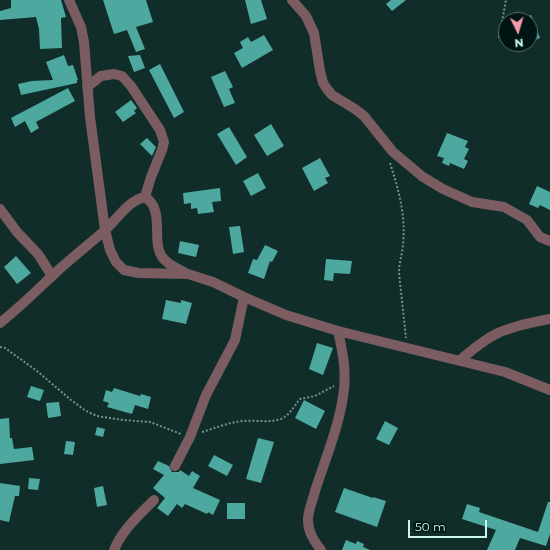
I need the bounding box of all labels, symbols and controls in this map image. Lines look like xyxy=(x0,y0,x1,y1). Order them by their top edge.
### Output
north arrow xyxy=(498,12,538,52)
text: N xyxy=(514,36,524,50)
scale bar xyxy=(410,512,489,538)
text: 50 m xyxy=(415,519,446,534)

